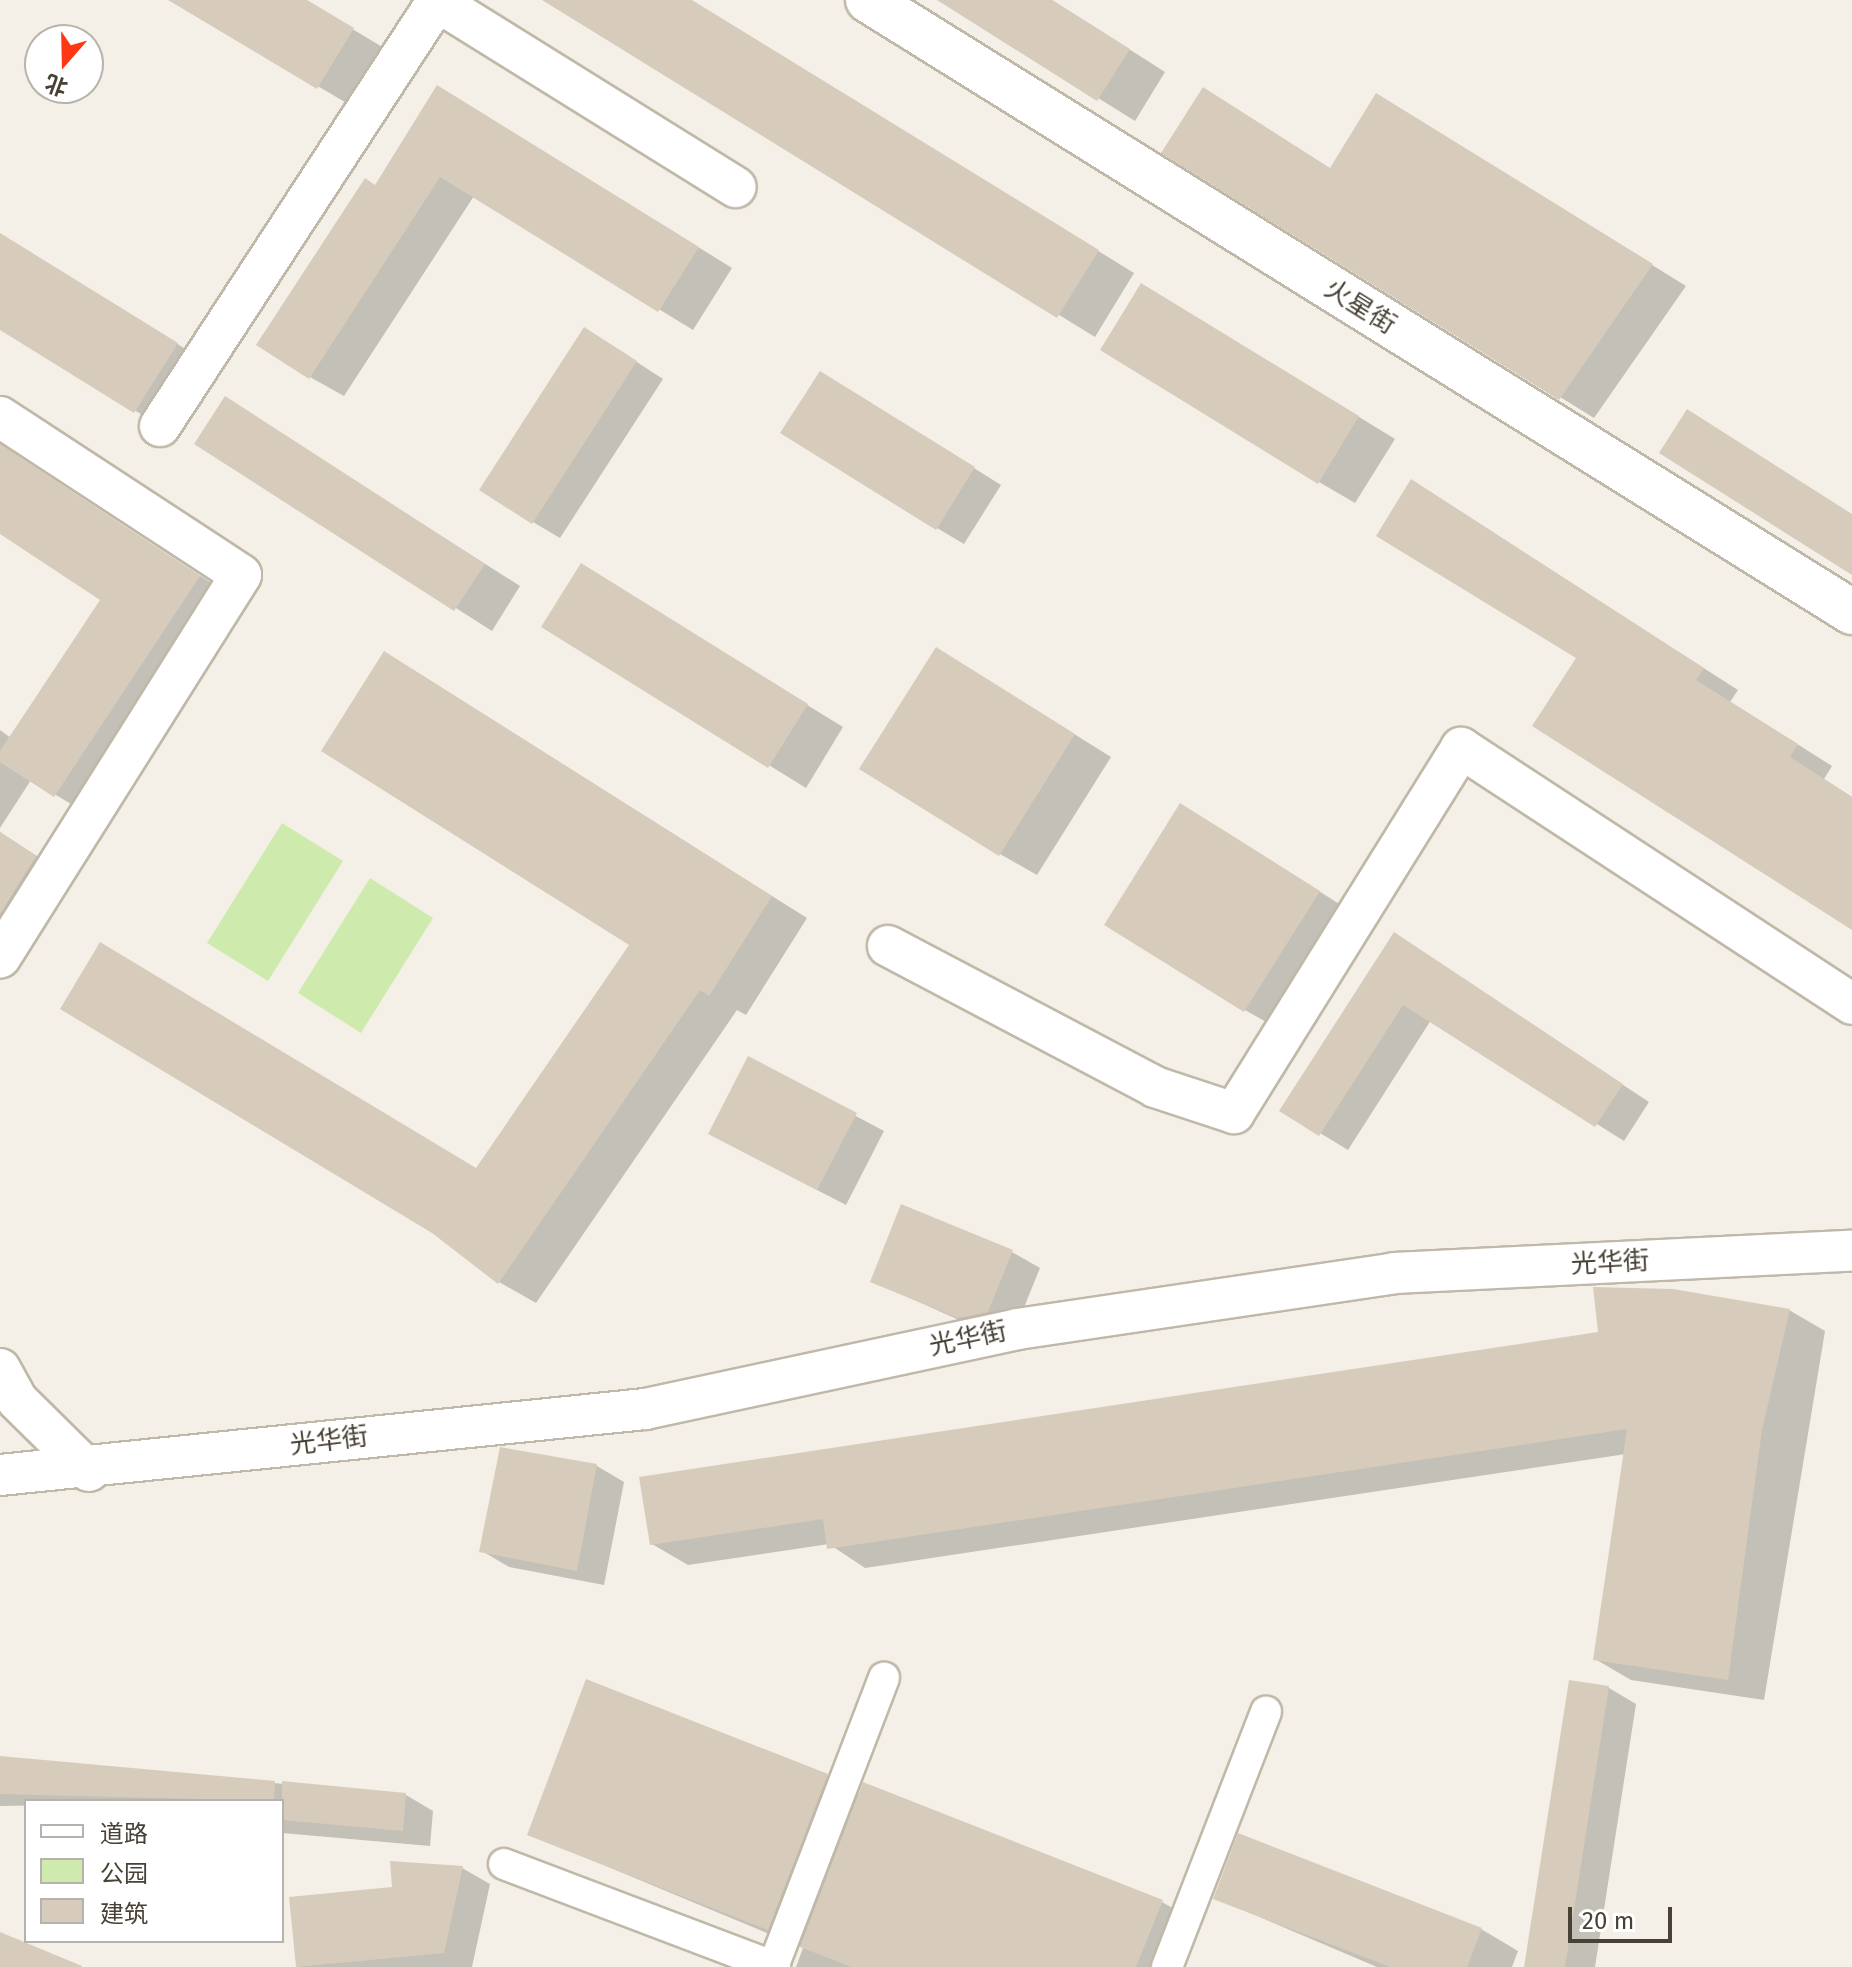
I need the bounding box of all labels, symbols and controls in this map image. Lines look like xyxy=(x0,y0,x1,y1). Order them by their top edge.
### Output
north arrow xyxy=(24,24,104,104)
text: 北 xyxy=(41,69,71,102)
street label: 火星街 xyxy=(1319,273,1401,341)
street label: 光华街 xyxy=(1570,1245,1650,1281)
street label: 光华街 xyxy=(927,1316,1009,1362)
street label: 光华街 xyxy=(288,1421,370,1461)
legend xyxy=(24,1799,284,1943)
text: 道路 xyxy=(100,1820,148,1848)
text: 公园 xyxy=(100,1860,148,1888)
scale bar xyxy=(1572,1891,1676,1941)
text: 建筑 xyxy=(100,1900,148,1928)
text: 20 m xyxy=(1582,1907,1634,1935)

